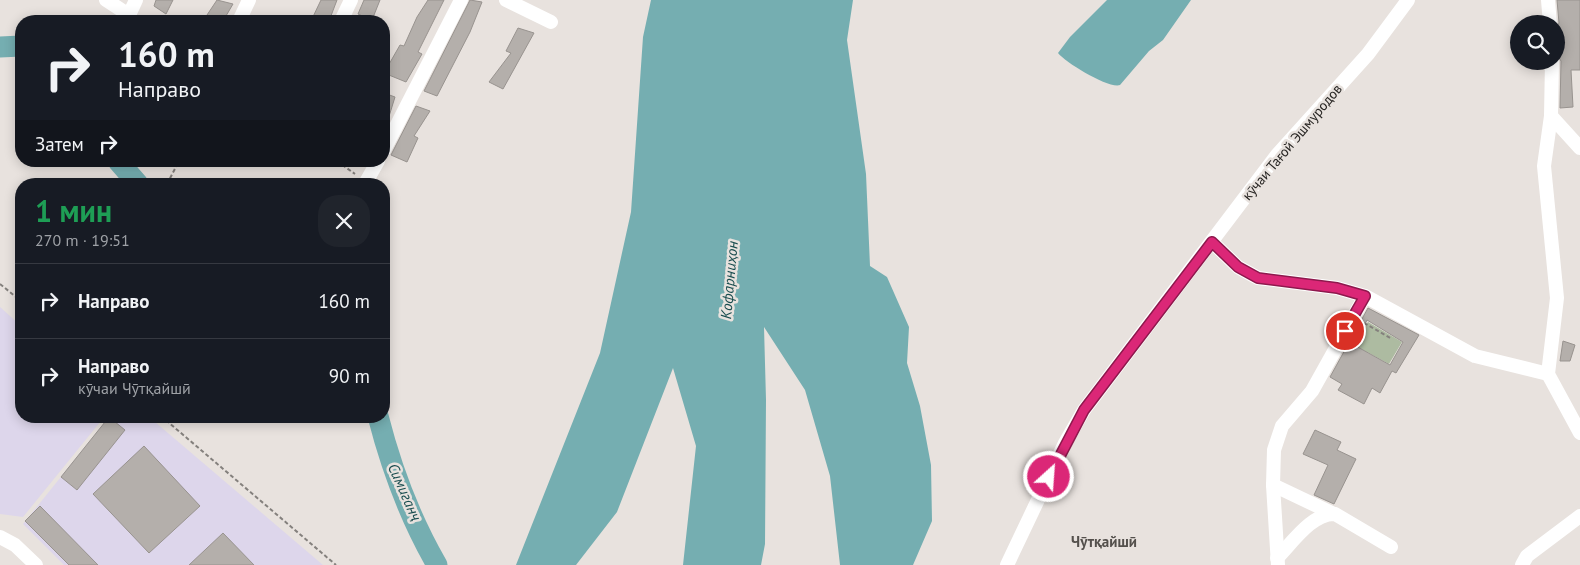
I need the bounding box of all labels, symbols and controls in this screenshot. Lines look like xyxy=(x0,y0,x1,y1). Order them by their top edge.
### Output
map controls xyxy=(1510,15,1565,70)
button: search xyxy=(1510,15,1565,70)
text: 160 m xyxy=(118,31,215,77)
icon: right xyxy=(35,35,100,100)
text: Направо xyxy=(118,75,201,103)
street label: кӯчаи Тағой Эшмуродов xyxy=(1238,80,1346,204)
icon: right xyxy=(94,130,122,158)
text: Затем xyxy=(35,132,84,156)
text: 1 мин xyxy=(35,191,112,230)
button: close xyxy=(318,195,370,247)
text: 270 m · 19:51 xyxy=(35,230,130,250)
water label: Кофарниҳон xyxy=(716,240,742,320)
icon: right xyxy=(35,287,63,315)
text: Направо xyxy=(78,289,149,313)
text: 160 m xyxy=(318,289,370,313)
pin xyxy=(1324,310,1366,352)
icon: arrive xyxy=(1331,317,1359,345)
text: Направо xyxy=(78,354,149,378)
icon: right xyxy=(35,362,63,390)
text: 90 m xyxy=(329,364,370,388)
text: кӯчаи Чӯтқайшӣ xyxy=(78,378,191,398)
position arrow xyxy=(1022,450,1074,502)
water label: Симиганҷ xyxy=(384,460,426,524)
district label: Чӯтқайшӣ xyxy=(1071,532,1137,551)

